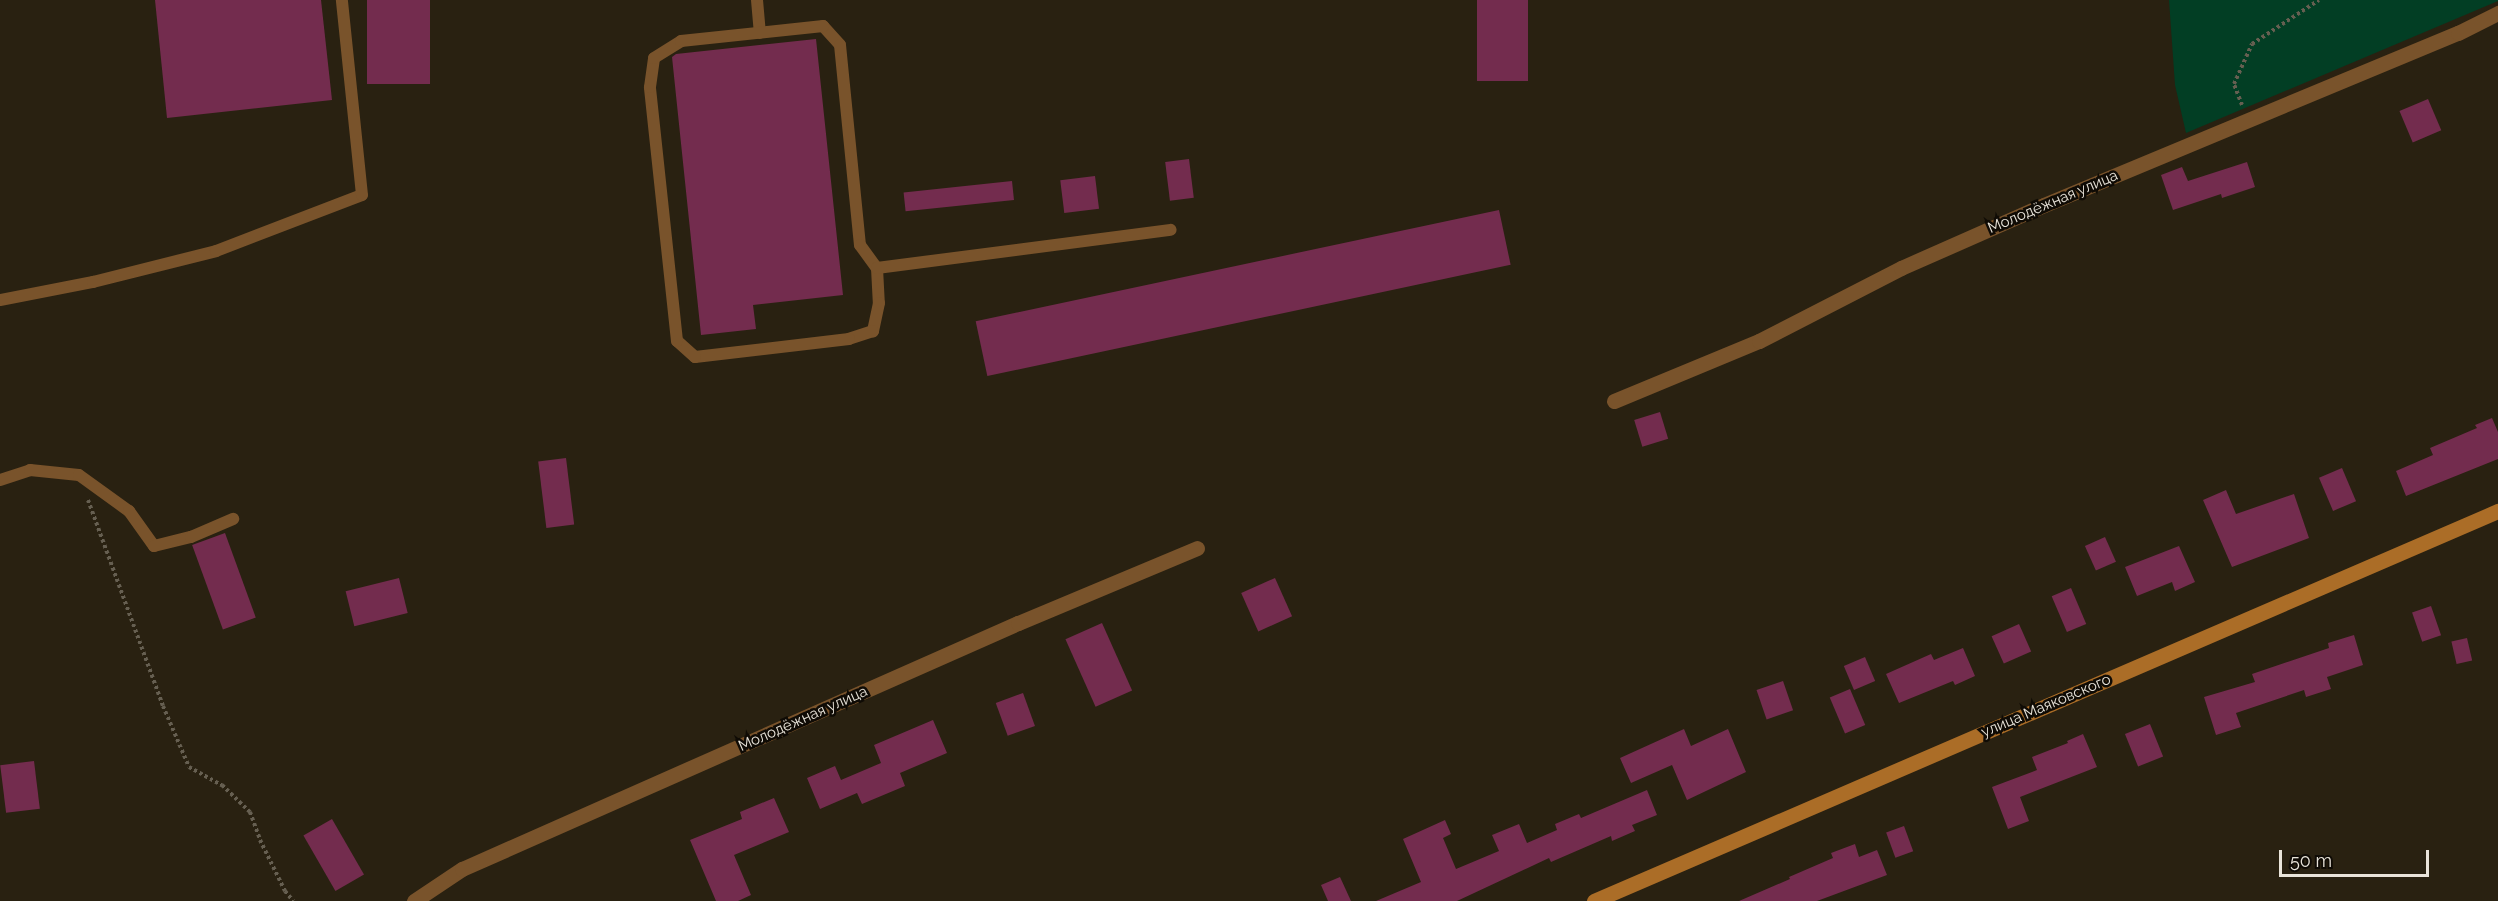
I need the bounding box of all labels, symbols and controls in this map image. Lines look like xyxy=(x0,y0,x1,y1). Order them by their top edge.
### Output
street label: Молодёжная улица xyxy=(1985,166,2121,238)
street label: улица Маяковского xyxy=(1978,671,2114,741)
street label: Молодёжная улица xyxy=(736,682,870,756)
scale bar xyxy=(2282,838,2432,876)
text: 50 m xyxy=(2290,850,2332,871)

